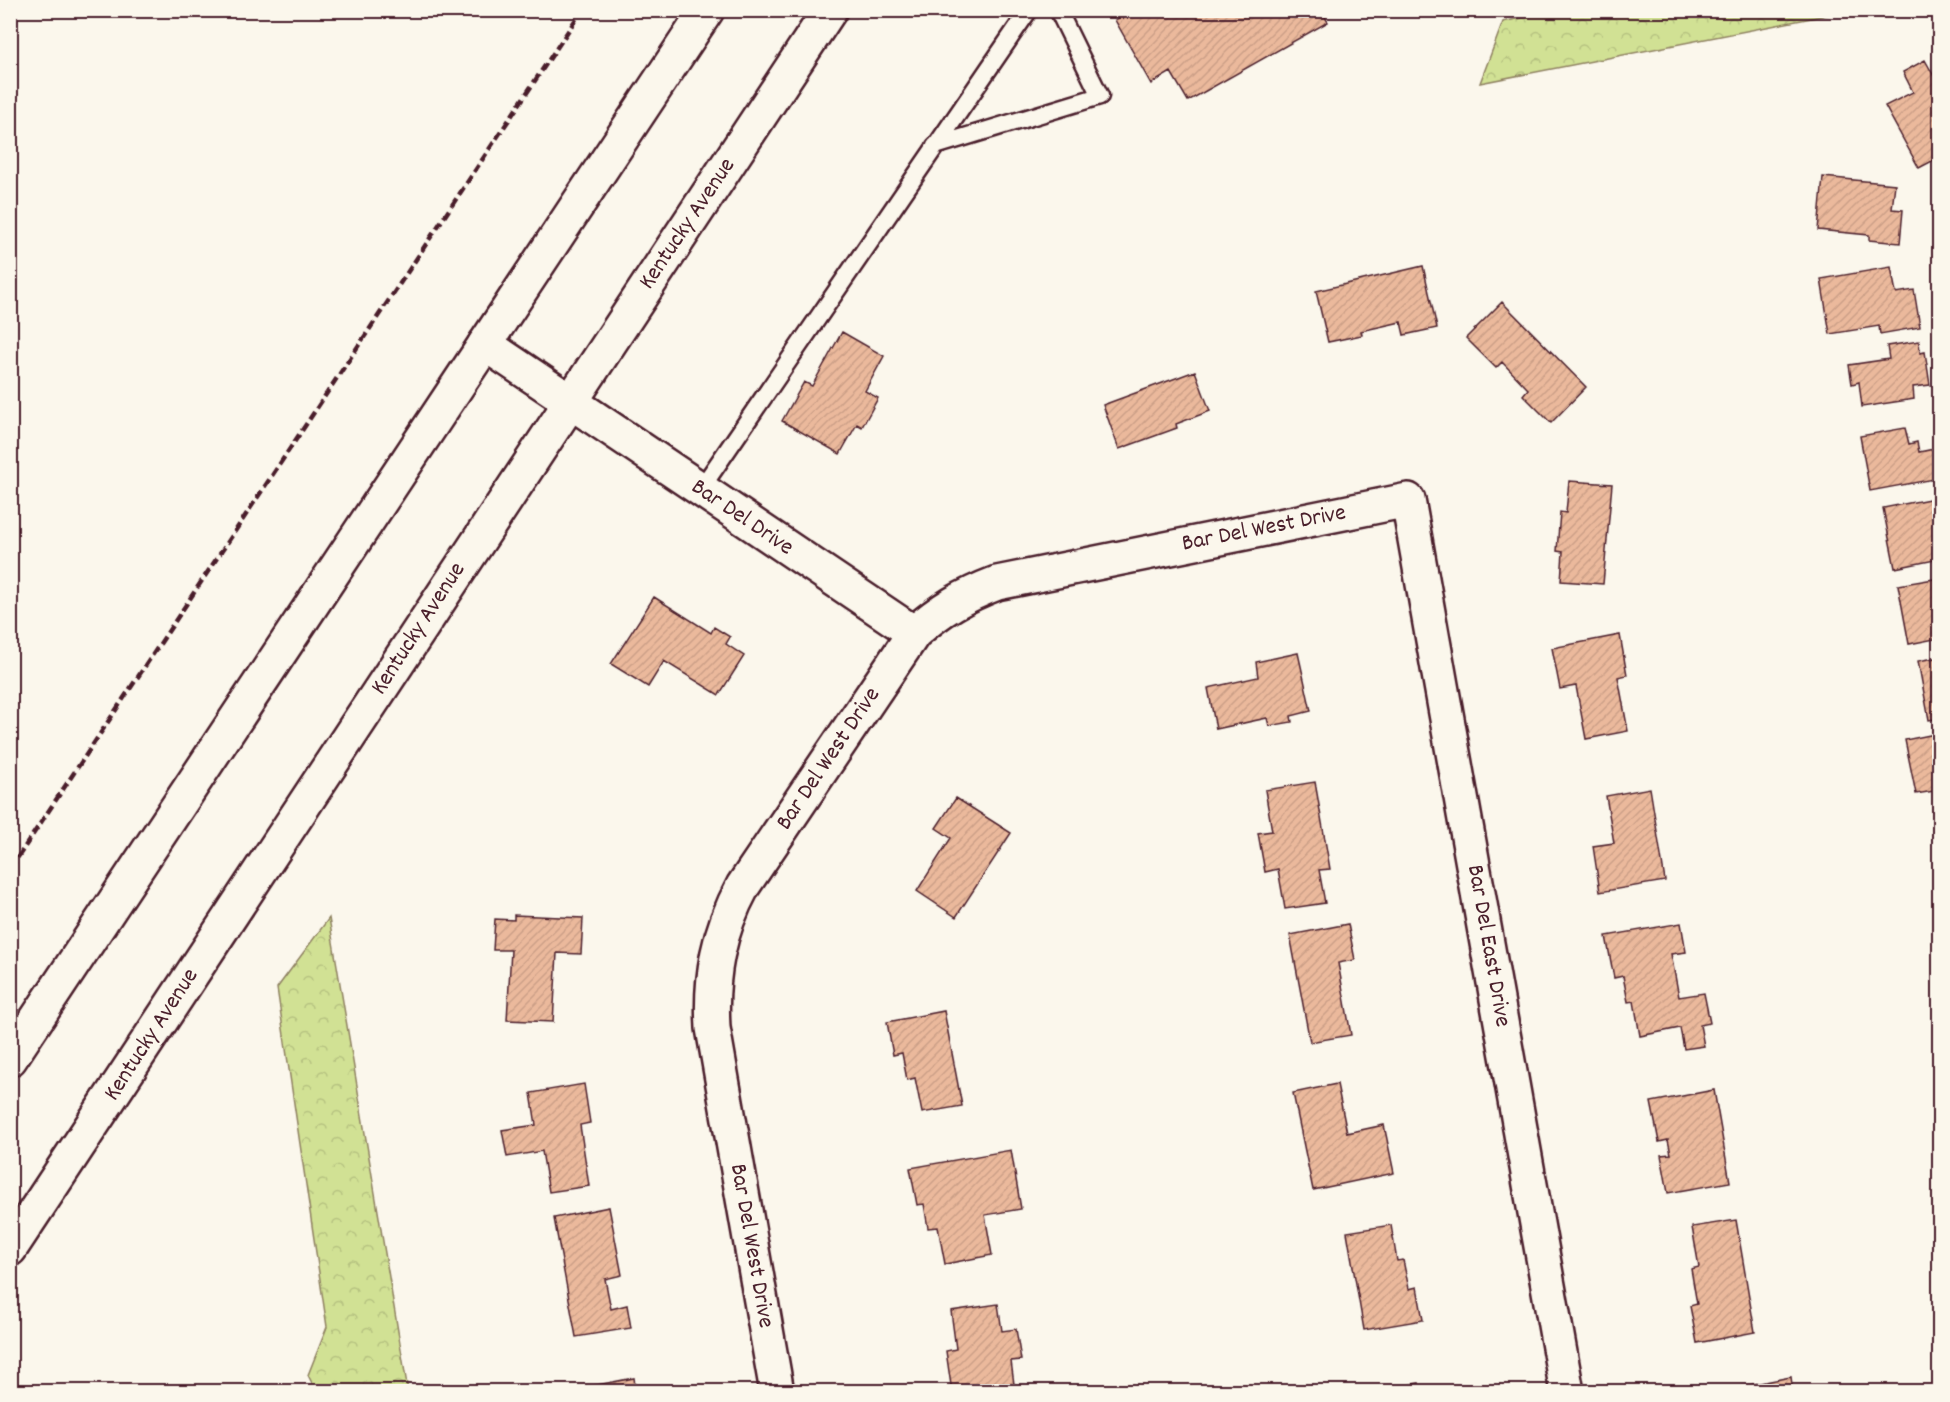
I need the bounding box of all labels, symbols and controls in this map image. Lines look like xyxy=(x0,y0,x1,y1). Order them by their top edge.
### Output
street label: Kentucky Avenue xyxy=(631,151,745,297)
street label: Bar Del Drive xyxy=(684,471,800,565)
street label: Bar Del West Drive xyxy=(1179,496,1349,562)
street label: Kentucky Avenue xyxy=(363,556,475,702)
street label: Bar Del West Drive xyxy=(768,681,890,837)
street label: Bar Del East Drive xyxy=(1457,862,1519,1030)
street label: Kentucky Avenue xyxy=(96,962,208,1108)
street label: Bar Del West Drive xyxy=(720,1161,782,1331)

